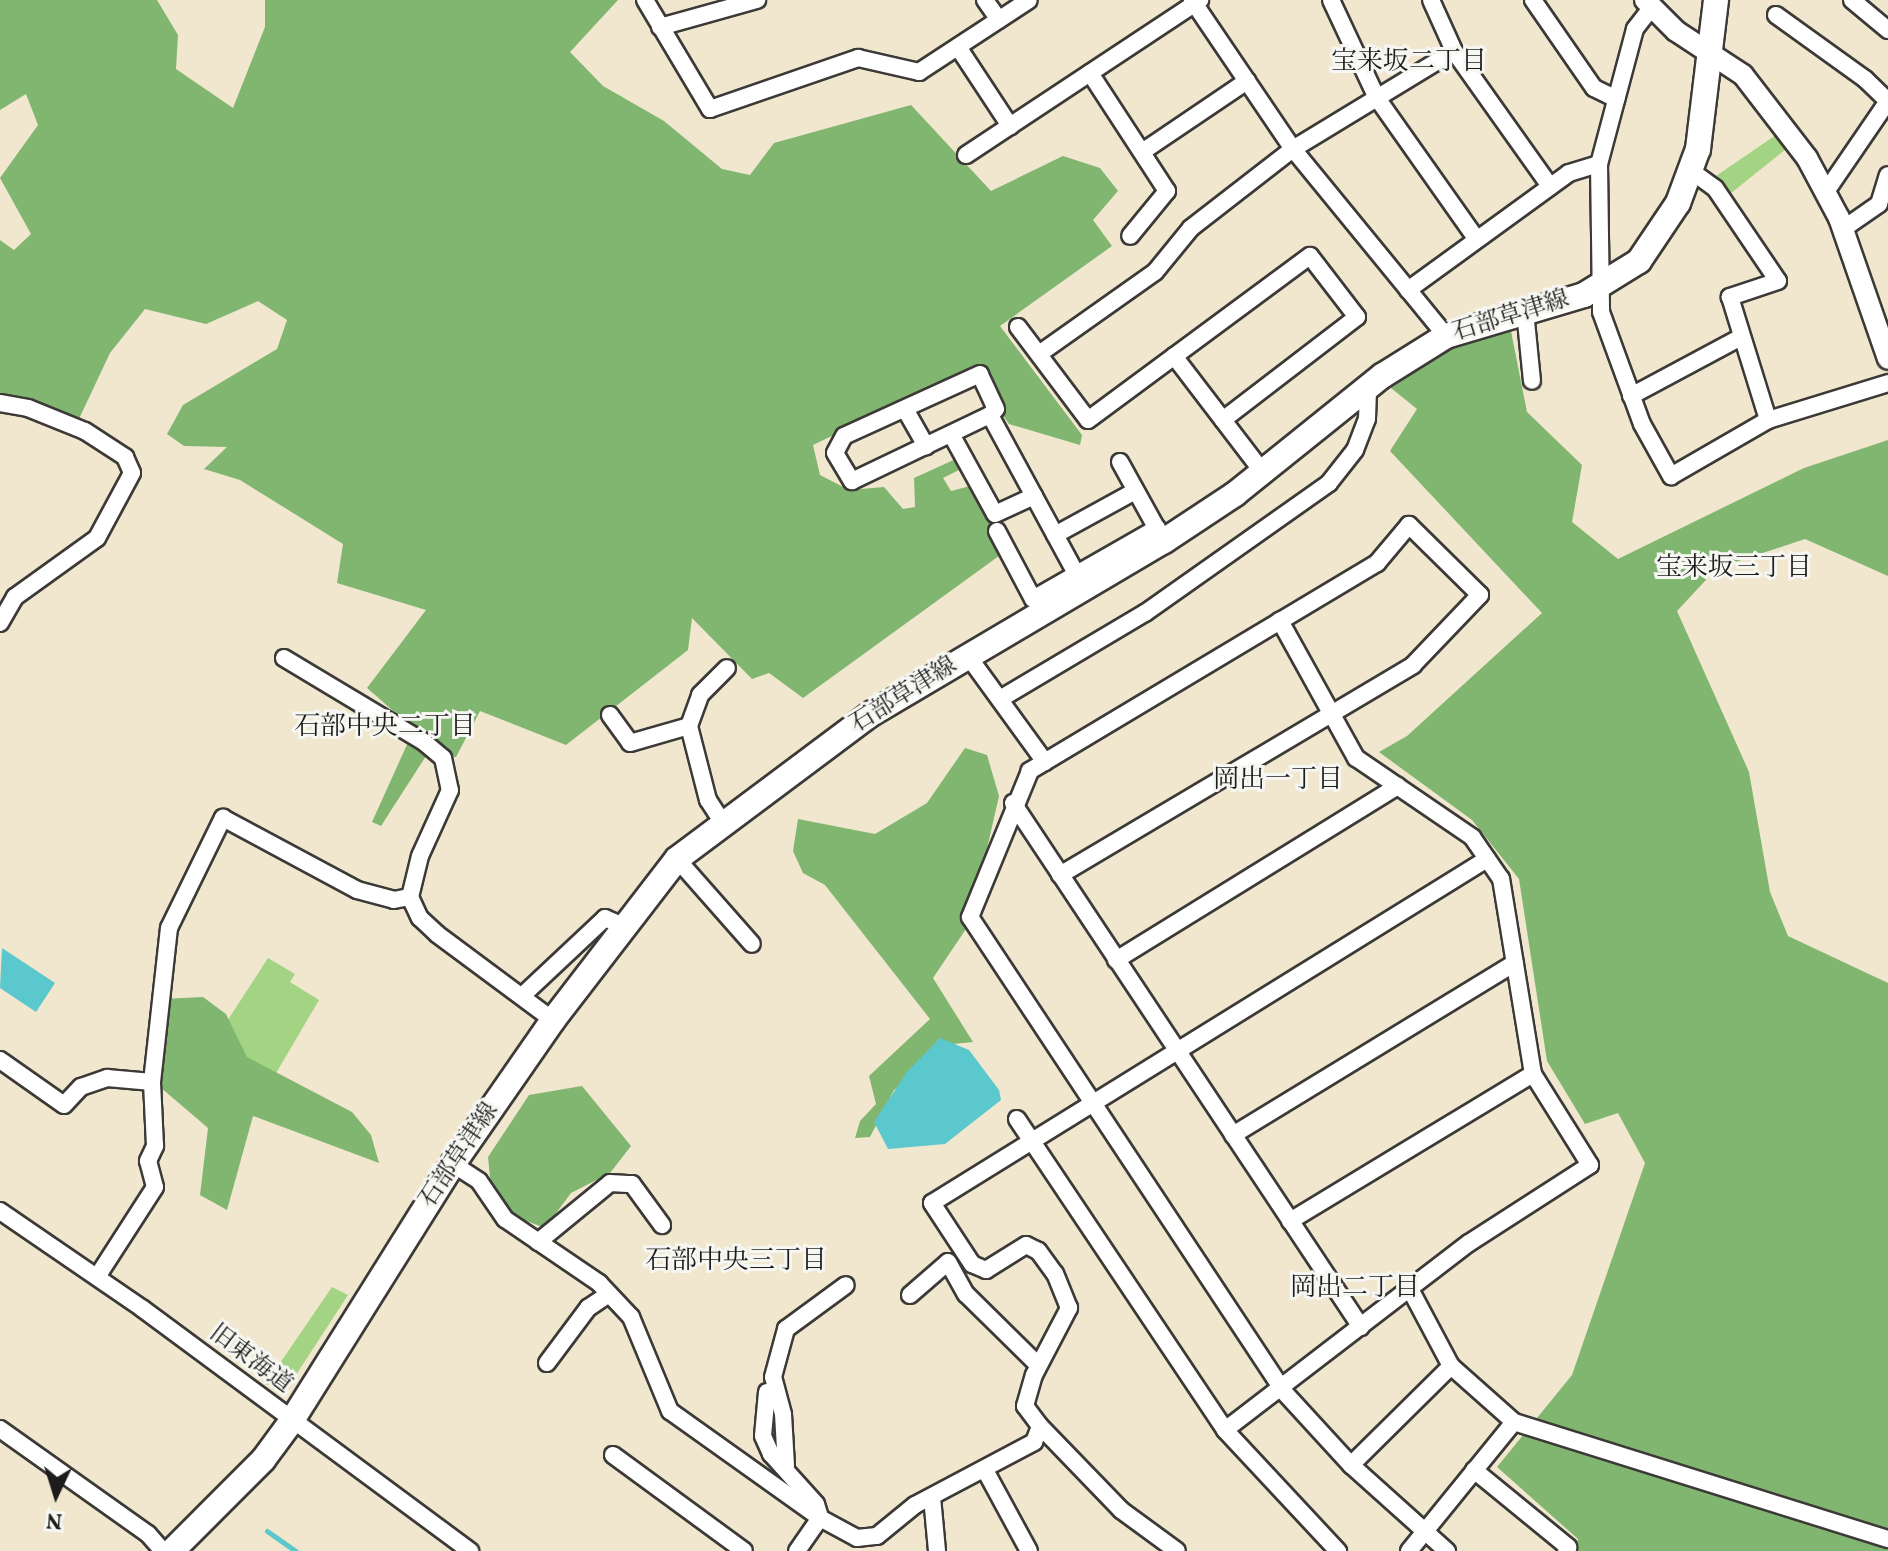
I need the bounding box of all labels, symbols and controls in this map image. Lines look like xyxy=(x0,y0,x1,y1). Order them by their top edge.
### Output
district label: 宝来坂二丁目 xyxy=(1331,47,1487,79)
street label: 石部草津線 xyxy=(1449,286,1573,348)
district label: 宝来坂三丁目 xyxy=(1656,553,1812,585)
street label: 石部草津線 xyxy=(845,652,963,740)
district label: 石部中央二丁目 xyxy=(294,712,476,744)
district label: 岡出一丁目 xyxy=(1213,765,1343,797)
street label: 石部草津線 xyxy=(415,1098,505,1214)
district label: 石部中央三丁目 xyxy=(645,1246,827,1278)
district label: 岡出二丁目 xyxy=(1290,1273,1420,1305)
street label: 旧東海道 xyxy=(203,1320,297,1400)
north arrow xyxy=(16,1455,96,1535)
text: N xyxy=(45,1503,63,1535)

